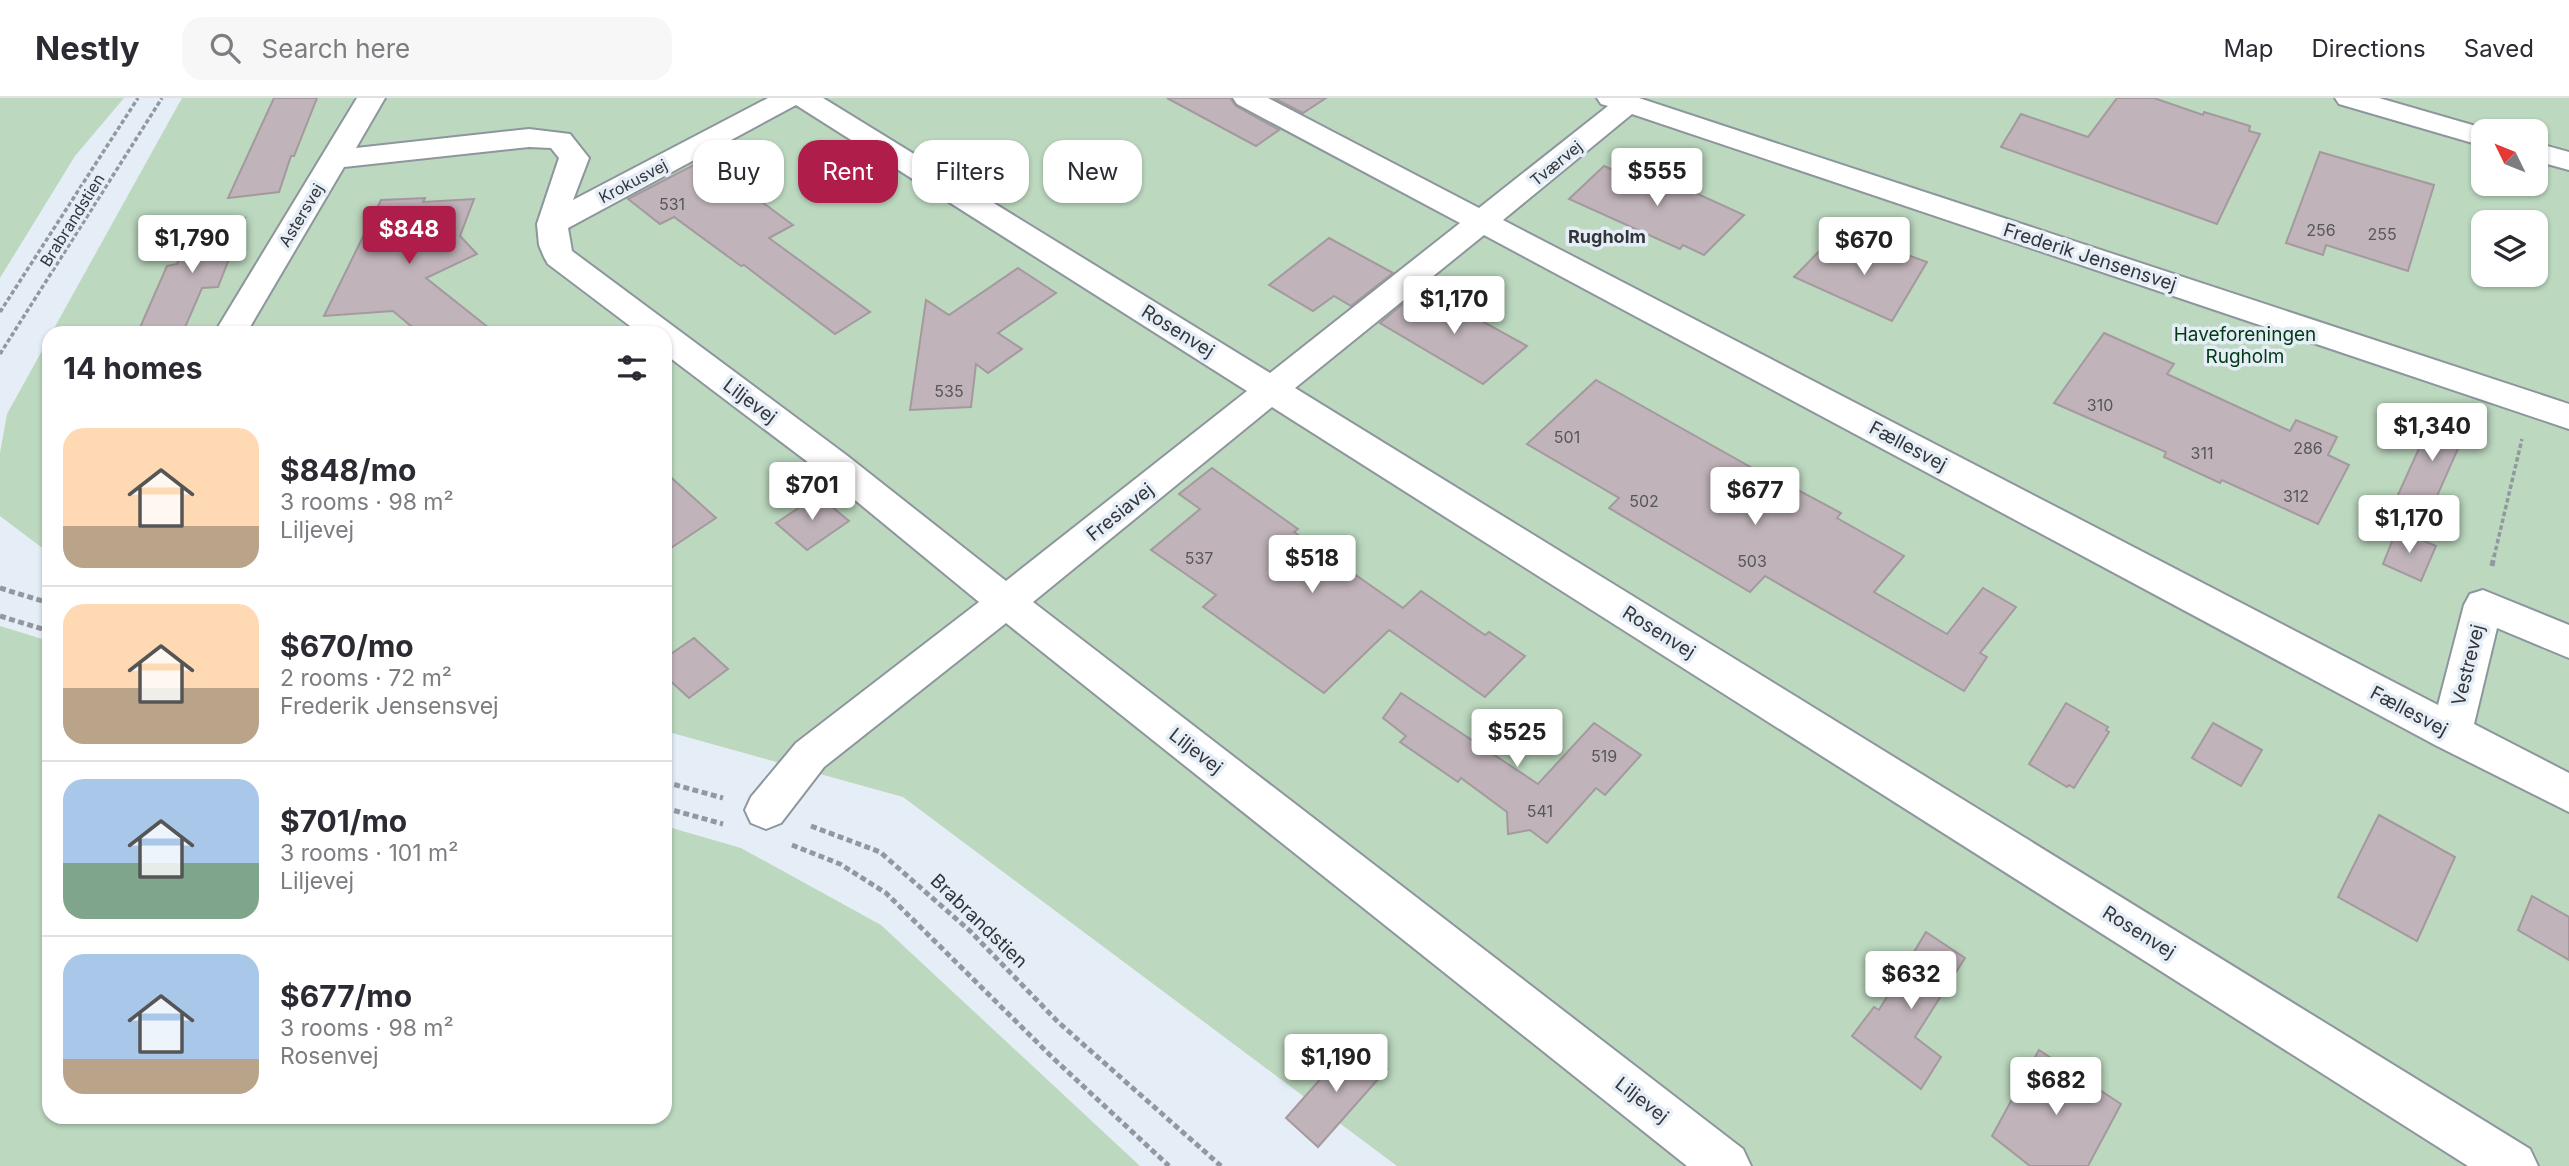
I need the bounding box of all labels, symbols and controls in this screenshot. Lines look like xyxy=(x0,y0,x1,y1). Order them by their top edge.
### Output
search box xyxy=(182,17,672,80)
text: Nestly xyxy=(35,28,140,68)
icon: search xyxy=(206,29,244,67)
text: Search here xyxy=(262,33,410,64)
text: Map xyxy=(2224,34,2273,63)
text: Directions xyxy=(2311,34,2426,63)
text: Saved xyxy=(2464,34,2534,63)
north arrow xyxy=(2471,119,2548,196)
map controls xyxy=(2471,119,2548,287)
street label: Tværvej xyxy=(1526,136,1586,190)
chip: Buy xyxy=(693,140,784,203)
chip: Rent xyxy=(798,140,898,203)
chip: Filters xyxy=(912,140,1029,203)
chip: New xyxy=(1043,140,1142,203)
pin: $555 xyxy=(1616,148,1698,208)
street label: Krokusvej xyxy=(595,155,671,207)
text: $555 xyxy=(1627,157,1687,185)
street label: Brabrandstien xyxy=(35,170,109,270)
street label: Astersvej xyxy=(274,180,328,250)
house number: 531 xyxy=(659,194,685,214)
pin: $848 xyxy=(368,206,450,266)
button: layers xyxy=(2471,210,2548,287)
text: $848 xyxy=(379,215,439,243)
pin: $1,790 xyxy=(135,216,249,275)
pin: $670 xyxy=(1823,218,1905,277)
street label: Frederik Jensensvej xyxy=(2001,218,2179,296)
house number: 256 xyxy=(2306,220,2336,240)
text: $1,790 xyxy=(154,224,230,252)
house number: 255 xyxy=(2367,224,2397,244)
district label: Rugholm xyxy=(1568,226,1646,247)
text: $670 xyxy=(1835,226,1893,254)
pin: $1,170 xyxy=(1397,276,1511,336)
text: $1,170 xyxy=(1419,285,1489,313)
street label: Rosenvej xyxy=(1137,300,1219,362)
park label: Haveforeningen Rugholm xyxy=(2174,323,2316,368)
icon: filters xyxy=(613,349,651,387)
text: 14 homes xyxy=(63,350,202,386)
street label: Liljevej xyxy=(719,373,781,429)
house number: 535 xyxy=(934,381,964,401)
house number: 310 xyxy=(2087,395,2113,415)
pin: $1,340 xyxy=(2375,404,2489,463)
text: $1,340 xyxy=(2393,412,2471,440)
street label: Fællesvej xyxy=(1865,416,1951,476)
house number: 501 xyxy=(1554,427,1580,447)
house number: 286 xyxy=(2293,438,2323,458)
house number: 311 xyxy=(2191,443,2213,463)
text: $848/mo xyxy=(280,452,416,488)
icon: home xyxy=(119,456,203,540)
pin: $701 xyxy=(771,462,853,522)
pin: $677 xyxy=(1714,468,1796,527)
text: $701 xyxy=(785,471,839,499)
text: $677 xyxy=(1726,476,1784,504)
street label: Fresiavej xyxy=(1082,478,1158,546)
house number: 312 xyxy=(2283,486,2309,506)
text: 3 rooms · 98 m² xyxy=(280,488,454,516)
house number: 502 xyxy=(1629,491,1659,511)
pin: $1,170 xyxy=(2352,496,2466,555)
text: $1,170 xyxy=(2374,504,2444,532)
text: Liljevej xyxy=(280,516,354,544)
pin: $518 xyxy=(1271,536,1353,595)
text: $518 xyxy=(1285,544,1339,572)
house number: 537 xyxy=(1185,548,1213,568)
house number: 503 xyxy=(1737,551,1767,571)
street label: Rosenvej xyxy=(1618,601,1700,663)
street label: Vestrevej xyxy=(2447,622,2489,708)
text: $670/mo xyxy=(280,628,414,664)
icon: home xyxy=(119,632,203,716)
text: 2 rooms · 72 m² xyxy=(280,664,452,692)
street label: Fællesvej xyxy=(2366,681,2452,741)
text: Frederik Jensensvej xyxy=(280,692,499,720)
pin: $525 xyxy=(1476,710,1558,769)
text: $525 xyxy=(1488,718,1546,746)
street label: Liljevej xyxy=(1165,723,1227,779)
house number: 519 xyxy=(1591,746,1617,766)
house number: 541 xyxy=(1527,801,1553,821)
text: $701/mo xyxy=(280,803,407,839)
icon: home xyxy=(119,807,203,891)
text: 3 rooms · 101 m² xyxy=(280,839,458,867)
text: Liljevej xyxy=(280,867,354,895)
street label: Brabrandstien xyxy=(926,869,1032,973)
street label: Rosenvej xyxy=(2098,901,2180,963)
pin: $632 xyxy=(1870,951,1952,1011)
text: $632 xyxy=(1881,960,1941,988)
text: $677/mo xyxy=(280,978,412,1014)
icon: home xyxy=(119,982,203,1066)
text: 3 rooms · 98 m² xyxy=(280,1014,454,1042)
pin: $1,190 xyxy=(1279,1034,1393,1094)
text: Rosenvej xyxy=(280,1042,379,1070)
text: $1,190 xyxy=(1301,1043,1371,1071)
pin: $682 xyxy=(2015,1058,2097,1117)
text: $682 xyxy=(2026,1066,2086,1094)
street label: Liljevej xyxy=(1611,1072,1673,1128)

